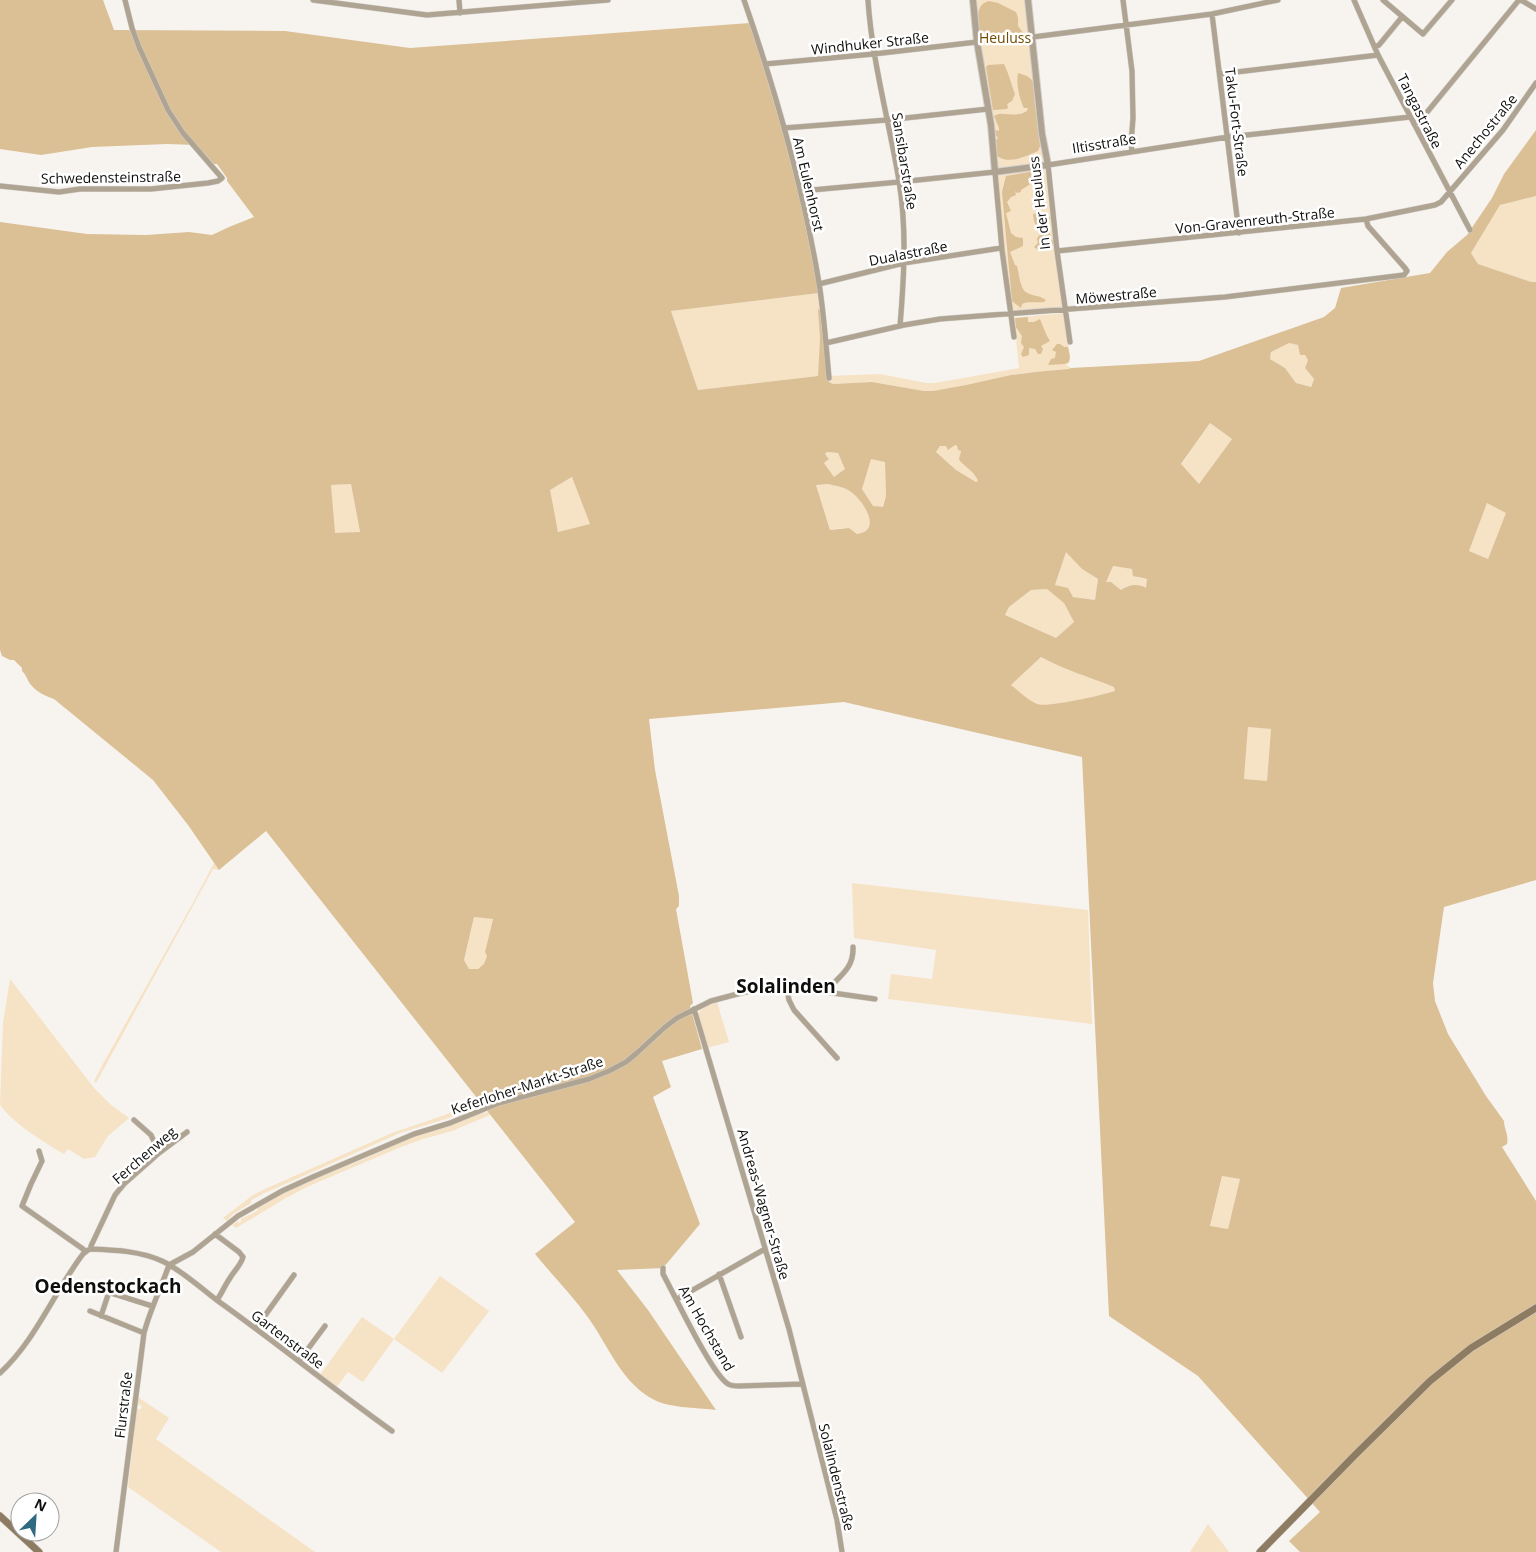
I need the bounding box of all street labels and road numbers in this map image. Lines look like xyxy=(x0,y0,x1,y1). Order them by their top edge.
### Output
street label: Windhuker Straße xyxy=(810,27,930,59)
street label: Taku-Fort-Straße xyxy=(1221,66,1253,178)
street label: Tangastraße xyxy=(1393,71,1447,152)
street label: Anechostraße xyxy=(1449,90,1521,172)
street label: Sansibarstraße xyxy=(888,111,922,211)
street label: Iltisstraße xyxy=(1071,129,1137,157)
street label: Am Eulenhorst xyxy=(789,135,829,233)
street label: In der Heuluss xyxy=(1024,155,1054,251)
street label: Schwedensteinstraße xyxy=(41,166,181,188)
street label: Von-Gravenreuth-Straße xyxy=(1174,202,1336,238)
street label: Dualastraße xyxy=(867,236,949,270)
street label: Möwestraße xyxy=(1075,282,1158,308)
street label: Keferloher-Markt-Straße xyxy=(448,1051,606,1119)
street label: Ferchenweg xyxy=(108,1122,180,1188)
street label: Andreas-Wagner-Straße xyxy=(733,1126,795,1282)
street label: Am Hochstand xyxy=(675,1282,739,1374)
street label: Gartenstraße xyxy=(248,1305,329,1373)
street label: Flurstraße xyxy=(109,1371,137,1439)
street label: Solalindenstraße xyxy=(814,1421,860,1533)

